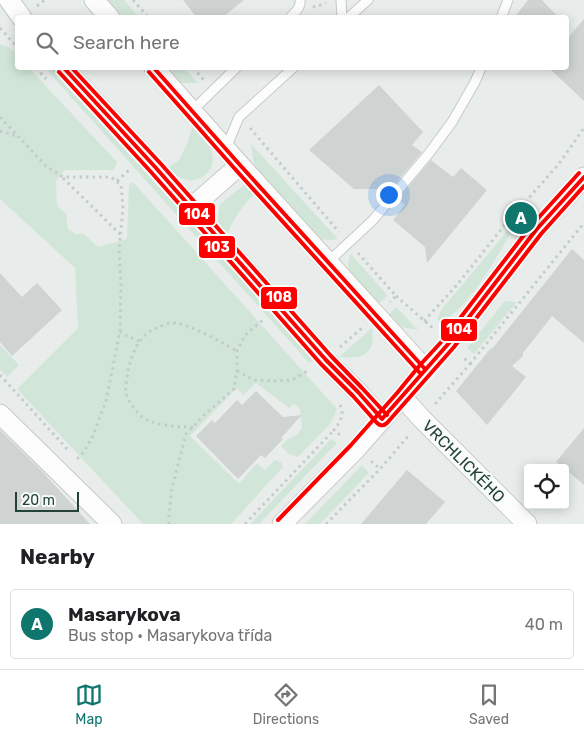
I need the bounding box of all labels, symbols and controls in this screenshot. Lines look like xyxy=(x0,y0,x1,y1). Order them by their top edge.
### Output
search box xyxy=(15,15,569,70)
icon: search xyxy=(33,29,61,57)
text: Search here xyxy=(73,31,180,54)
your location xyxy=(376,182,402,208)
pin: A xyxy=(505,199,537,237)
line badge: 104 xyxy=(178,202,216,226)
text: 104 xyxy=(184,206,210,223)
line badge: 103 xyxy=(198,235,236,259)
text: 103 xyxy=(204,239,230,256)
line badge: 108 xyxy=(260,286,298,310)
text: 108 xyxy=(266,289,292,306)
line badge: 104 xyxy=(440,318,478,342)
text: 104 xyxy=(446,321,472,338)
street label: VRCHLICKÉHO xyxy=(419,416,509,506)
map controls xyxy=(524,464,569,509)
button: locate xyxy=(524,464,569,509)
scale bar xyxy=(15,489,79,512)
text: 20 m xyxy=(22,492,55,509)
text: Nearby xyxy=(20,544,95,569)
text: Masarykova xyxy=(68,603,181,626)
text: A xyxy=(31,615,43,634)
text: 40 m xyxy=(525,615,563,634)
text: Bus stop · Masarykova třída xyxy=(68,626,272,645)
tab: Map xyxy=(75,681,103,728)
tab: Directions xyxy=(253,681,319,728)
tab: Saved xyxy=(469,681,509,728)

